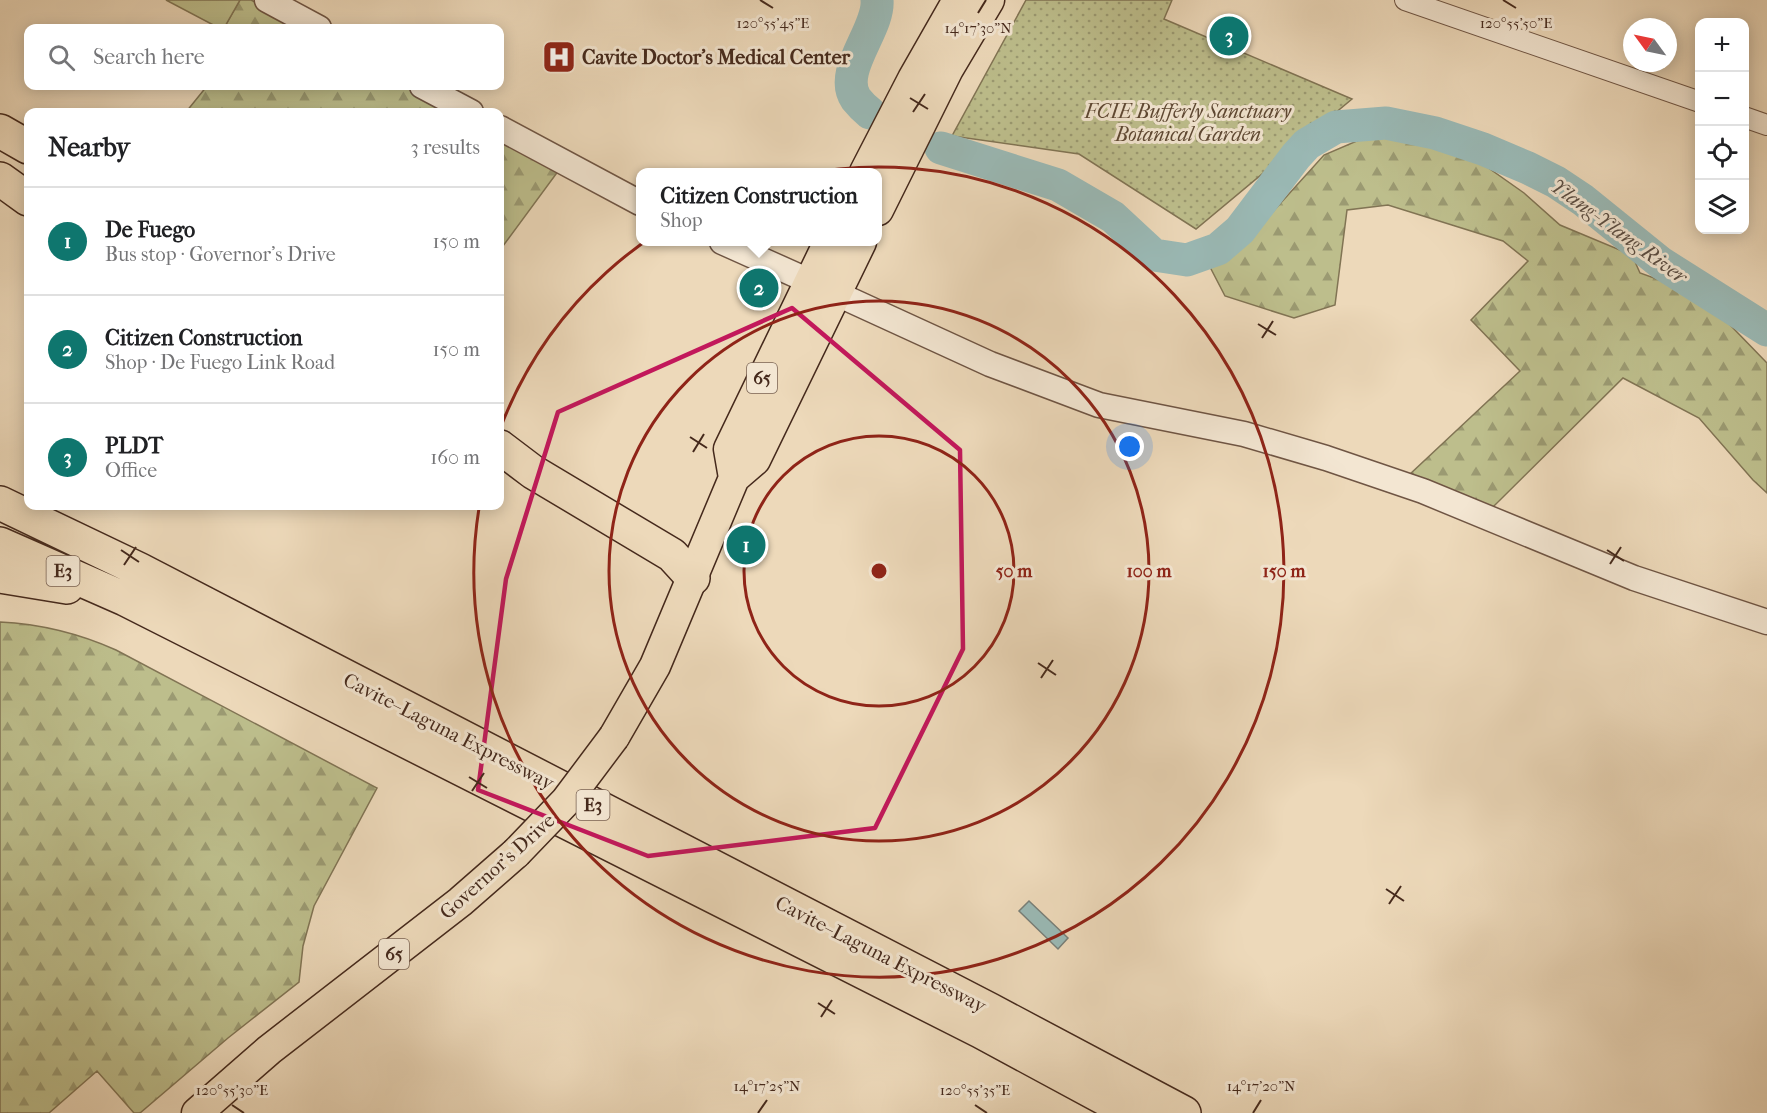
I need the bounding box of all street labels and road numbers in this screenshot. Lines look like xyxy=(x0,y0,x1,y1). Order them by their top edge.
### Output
road number: 65 xyxy=(747,363,777,393)
road number: E3 xyxy=(46,556,80,586)
street label: Cavite–Laguna Expressway xyxy=(340,668,559,795)
road number: E3 xyxy=(576,790,610,820)
street label: Governor's Drive xyxy=(435,809,560,924)
street label: Cavite–Laguna Expressway xyxy=(772,891,991,1018)
road number: 65 xyxy=(379,939,409,969)

